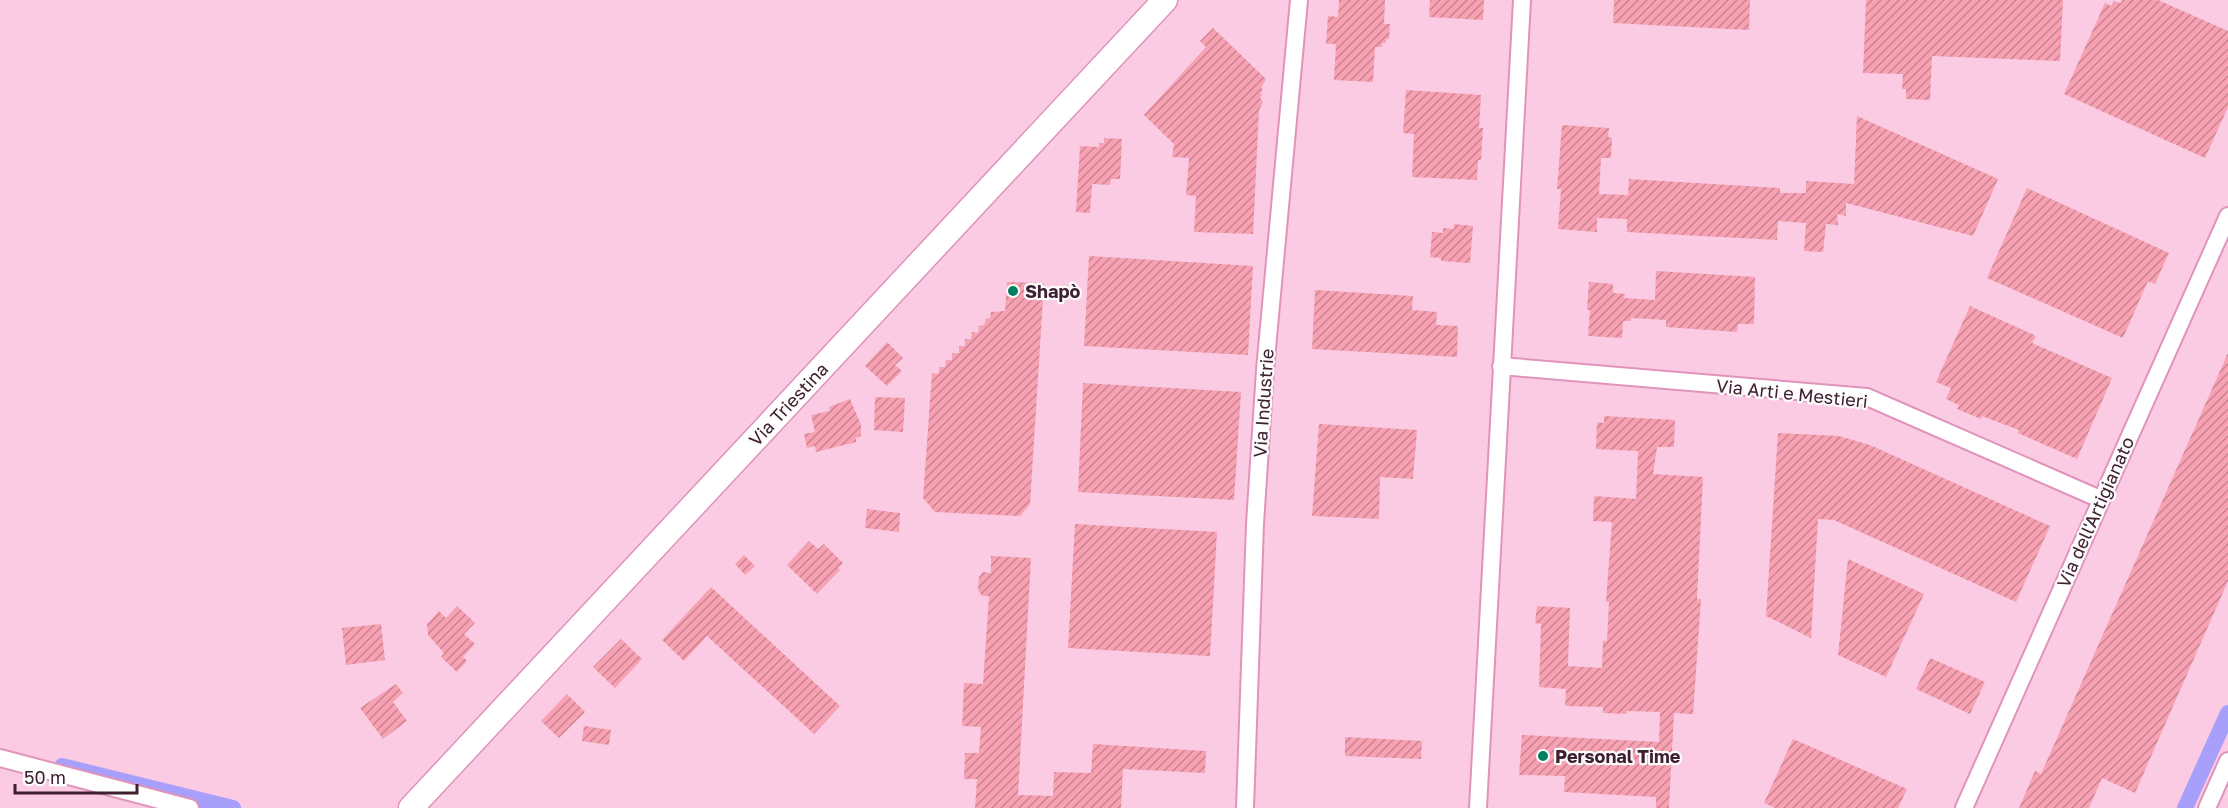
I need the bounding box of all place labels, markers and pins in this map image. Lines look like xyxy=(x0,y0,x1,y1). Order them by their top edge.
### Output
place label: Shapò xyxy=(1025,280,1080,302)
marker: Shapò xyxy=(1006,284,1020,298)
place label: Personal Time xyxy=(1555,745,1681,767)
marker: Personal Time xyxy=(1536,749,1550,763)

